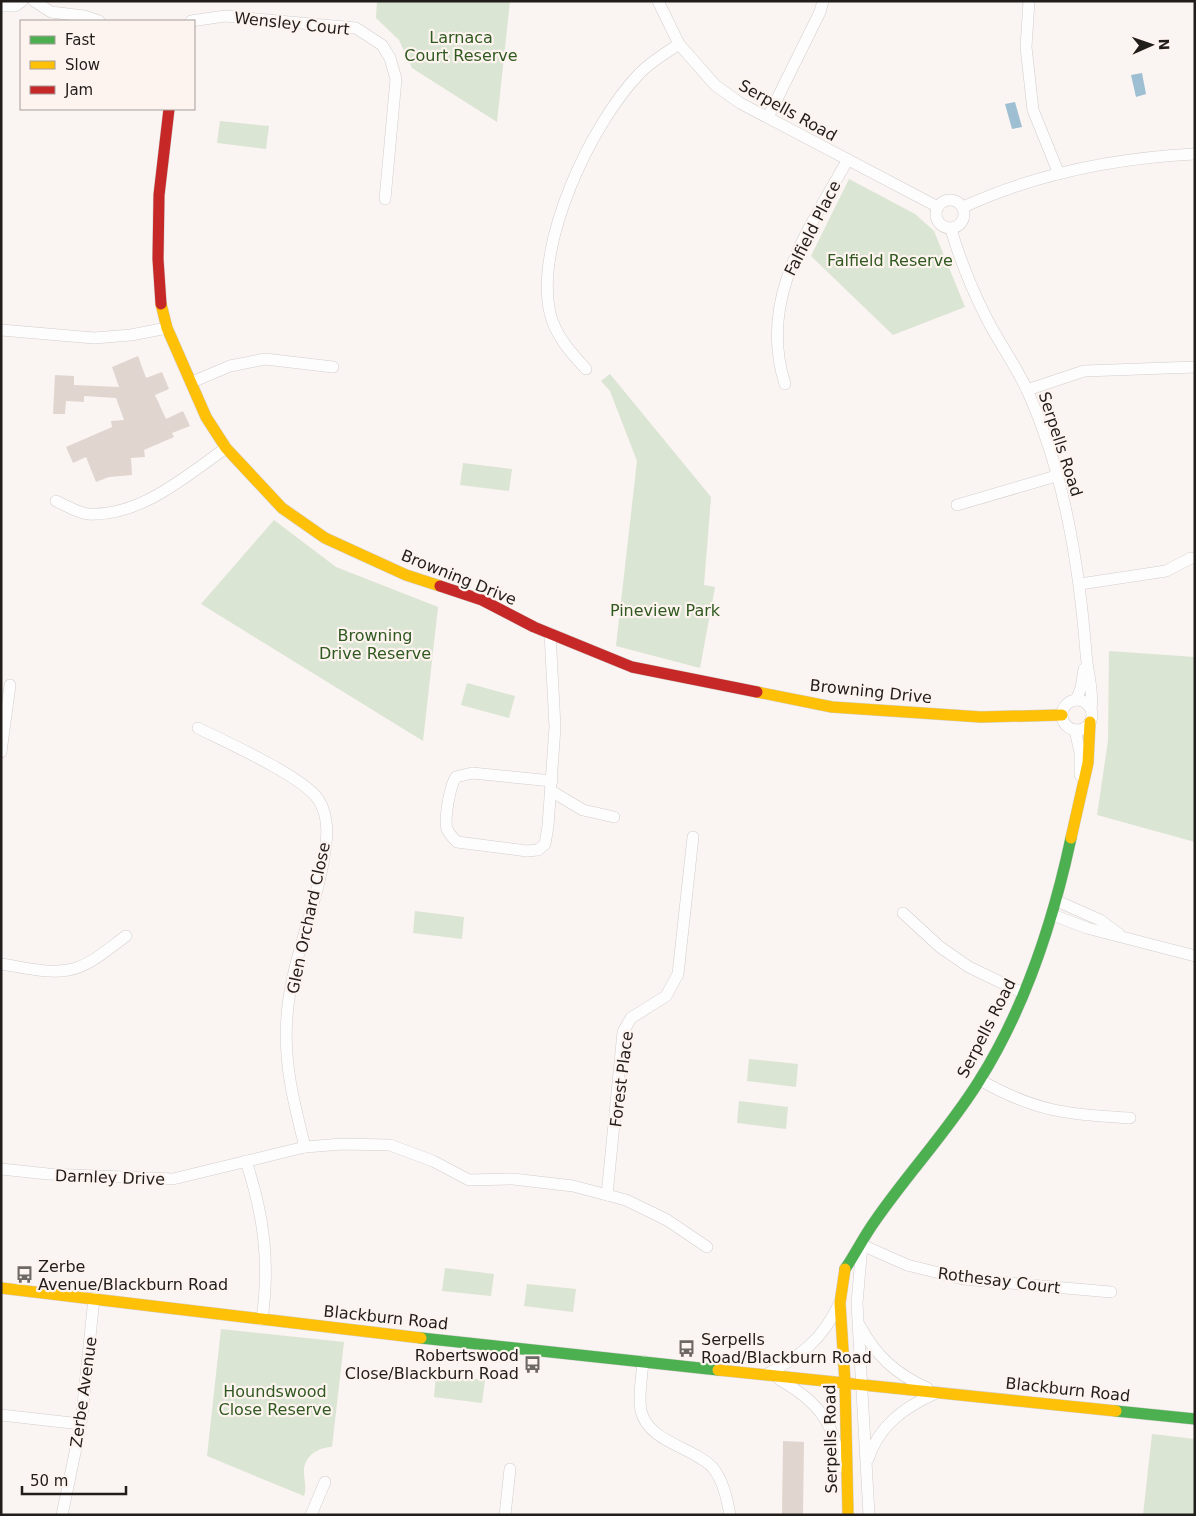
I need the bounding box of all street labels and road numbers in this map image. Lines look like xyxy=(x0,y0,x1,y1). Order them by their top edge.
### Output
street label: Wensley Court xyxy=(233,8,351,39)
street label: Serpells Road xyxy=(735,76,840,145)
street label: Falfield Place xyxy=(780,178,845,279)
street label: Serpells Road xyxy=(1035,389,1086,499)
street label: Browning Drive xyxy=(398,546,519,609)
street label: Browning Drive xyxy=(809,676,933,707)
street label: Glen Orchard Close xyxy=(283,841,334,996)
street label: Serpells Road xyxy=(953,975,1020,1081)
street label: Forest Place xyxy=(606,1030,637,1128)
street label: Darnley Drive xyxy=(55,1166,165,1189)
street label: Rothesay Court xyxy=(937,1264,1061,1297)
street label: Blackburn Road xyxy=(323,1302,449,1333)
street label: Zerbe Avenue xyxy=(66,1335,101,1449)
street label: Blackburn Road xyxy=(1005,1374,1131,1405)
street label: Serpells Road xyxy=(820,1384,841,1494)

